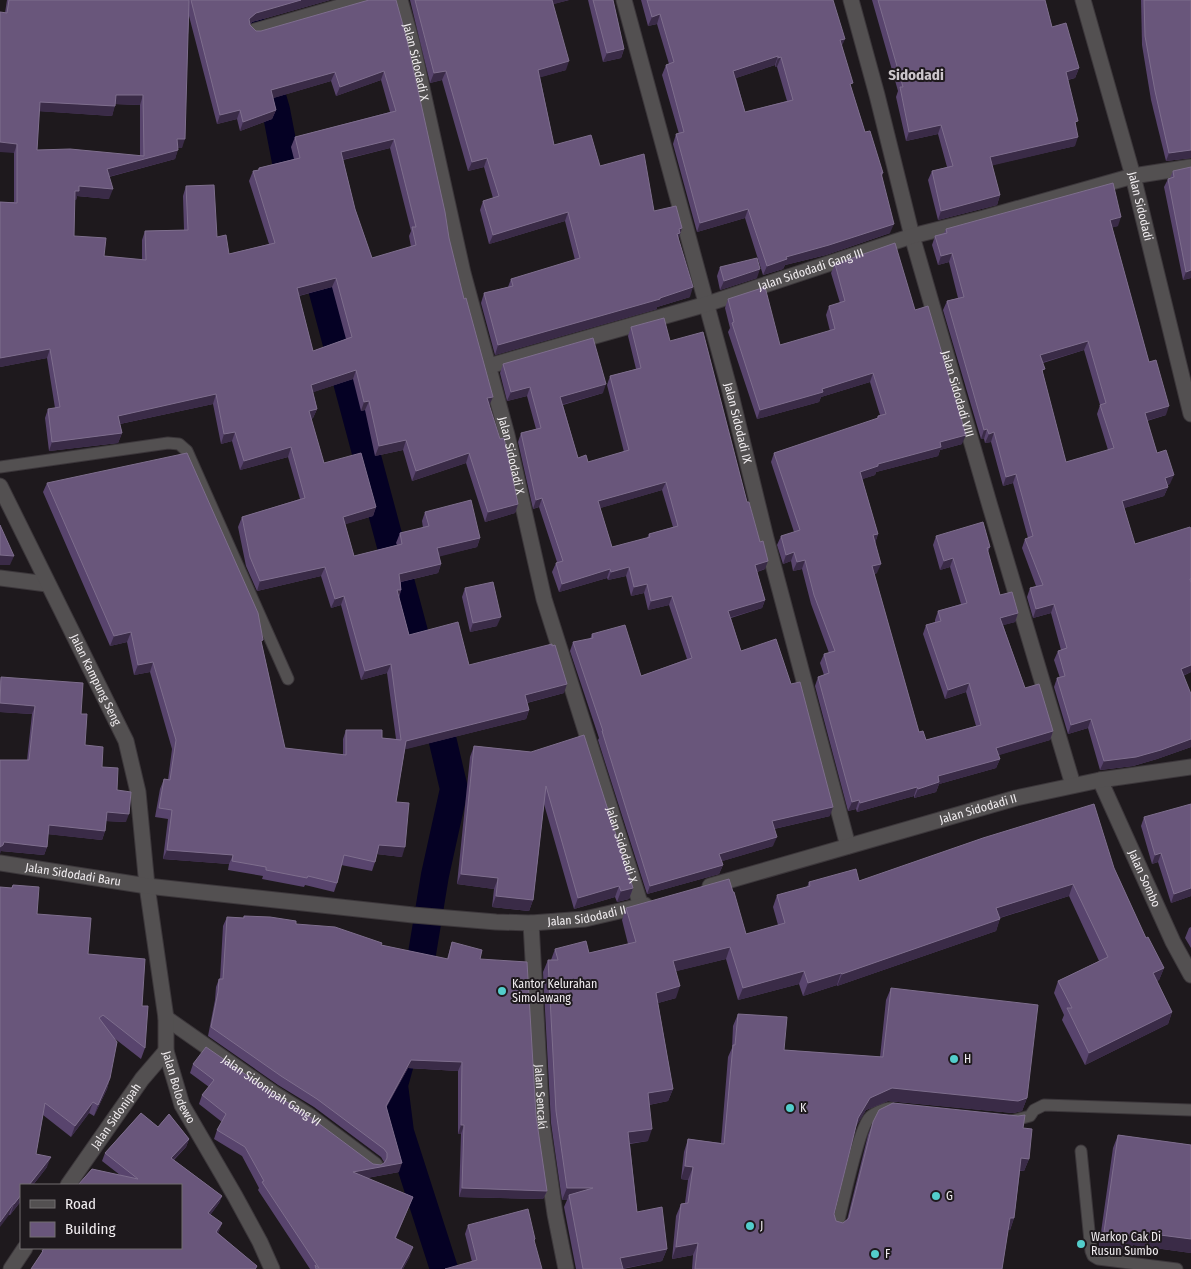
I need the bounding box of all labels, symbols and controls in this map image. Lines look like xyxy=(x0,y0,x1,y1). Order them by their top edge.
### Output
street label: Jalan Sidodadi X xyxy=(400,22,432,102)
district label: Sidodadi xyxy=(888,66,944,84)
street label: Jalan Sidodadi xyxy=(1125,170,1156,242)
street label: Jalan Sidodadi Gang III xyxy=(756,246,865,294)
street label: Jalan Sidodadi VIII xyxy=(938,349,977,439)
street label: Jalan Sidodadi IX xyxy=(721,381,754,465)
street label: Jalan Sidodadi X xyxy=(495,415,527,496)
street label: Jalan Kampung Seng xyxy=(67,632,124,728)
street label: Jalan Sidodadi II xyxy=(938,791,1018,827)
street label: Jalan Sidodadi X xyxy=(603,805,640,885)
street label: Jalan Sombo xyxy=(1125,848,1163,909)
street label: Jalan Sidodadi Baru xyxy=(24,860,122,889)
street label: Jalan Sidodadi II xyxy=(547,903,628,929)
place label: Kantor Kelurahan Simolawang xyxy=(512,977,597,1005)
marker: Kantor Kelurahan Simolawang xyxy=(496,985,508,997)
street label: Jalan Bolodewo xyxy=(159,1049,198,1126)
street label: Jalan Sidonipah Gang VI xyxy=(219,1052,324,1129)
place label: H xyxy=(964,1052,971,1066)
marker: H xyxy=(948,1053,960,1065)
street label: Jalan Sencaki xyxy=(532,1064,550,1130)
street label: Jalan Sidonipah xyxy=(88,1081,144,1152)
place label: K xyxy=(800,1101,807,1115)
marker: K xyxy=(784,1102,796,1114)
legend xyxy=(20,1184,182,1249)
place label: G xyxy=(946,1189,953,1203)
marker: G xyxy=(930,1190,942,1202)
text: Road xyxy=(65,1195,96,1213)
place label: J xyxy=(760,1219,763,1233)
text: Building xyxy=(65,1220,116,1238)
marker: J xyxy=(744,1220,756,1232)
place label: Warkop Cak Di Rusun Sumbo xyxy=(1091,1230,1161,1258)
marker: Warkop Cak Di Rusun Sumbo xyxy=(1075,1238,1087,1250)
place label: F xyxy=(885,1247,891,1261)
marker: F xyxy=(869,1248,881,1260)

